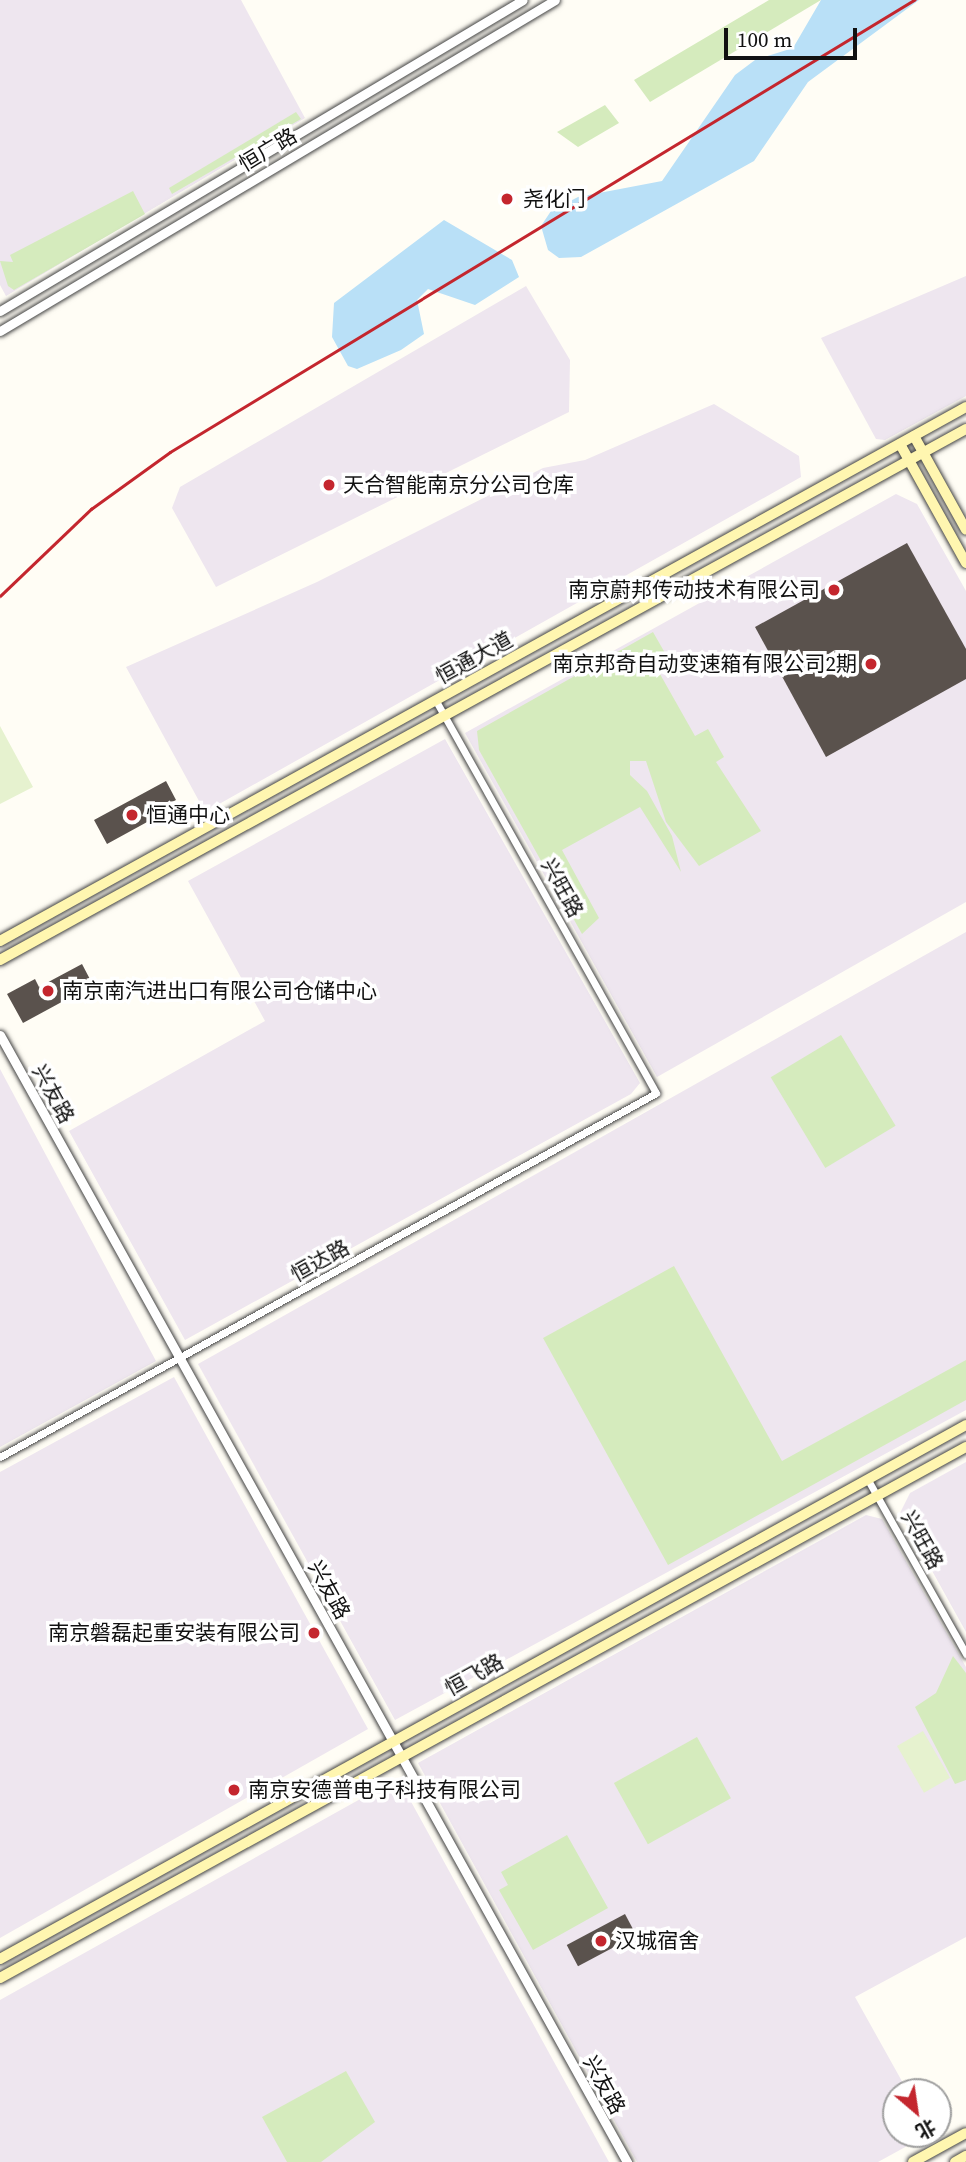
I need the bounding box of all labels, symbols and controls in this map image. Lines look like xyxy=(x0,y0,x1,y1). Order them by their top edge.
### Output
scale bar xyxy=(728,14,861,58)
text: 100 m xyxy=(737,25,792,54)
street label: 恒广路 xyxy=(235,123,301,177)
place label: 尧化门 xyxy=(523,186,586,212)
marker: 尧化门 xyxy=(497,189,517,209)
place label: 天合智能南京分公司仓库 xyxy=(343,472,574,498)
marker: 天合智能南京分公司仓库 xyxy=(321,477,337,493)
place label: 南京蔚邦传动技术有限公司 xyxy=(568,577,820,603)
marker: 南京蔚邦传动技术有限公司 xyxy=(826,582,842,598)
street label: 恒通大道 xyxy=(431,627,517,689)
place label: 南京邦奇自动变速箱有限公司2期 xyxy=(553,651,857,677)
marker: 南京邦奇自动变速箱有限公司2期 xyxy=(863,656,879,672)
place label: 恒通中心 xyxy=(146,802,230,828)
marker: 恒通中心 xyxy=(124,807,140,823)
street label: 兴旺路 xyxy=(536,854,588,922)
place label: 南京南汽进出口有限公司仓储中心 xyxy=(62,978,377,1004)
marker: 南京南汽进出口有限公司仓储中心 xyxy=(40,983,56,999)
street label: 兴友路 xyxy=(27,1060,79,1128)
street label: 恒达路 xyxy=(286,1235,354,1287)
street label: 兴旺路 xyxy=(896,1506,948,1574)
street label: 兴友路 xyxy=(303,1556,355,1624)
place label: 南京磐磊起重安装有限公司 xyxy=(48,1620,300,1646)
marker: 南京磐磊起重安装有限公司 xyxy=(306,1625,322,1641)
street label: 恒飞路 xyxy=(440,1649,508,1701)
place label: 南京安德普电子科技有限公司 xyxy=(248,1777,521,1803)
marker: 南京安德普电子科技有限公司 xyxy=(226,1782,242,1798)
place label: 汉城宿舍 xyxy=(615,1928,699,1954)
marker: 汉城宿舍 xyxy=(593,1933,609,1949)
street label: 兴友路 xyxy=(578,2051,630,2119)
north arrow xyxy=(882,2078,952,2148)
text: 北 xyxy=(912,2114,941,2146)

